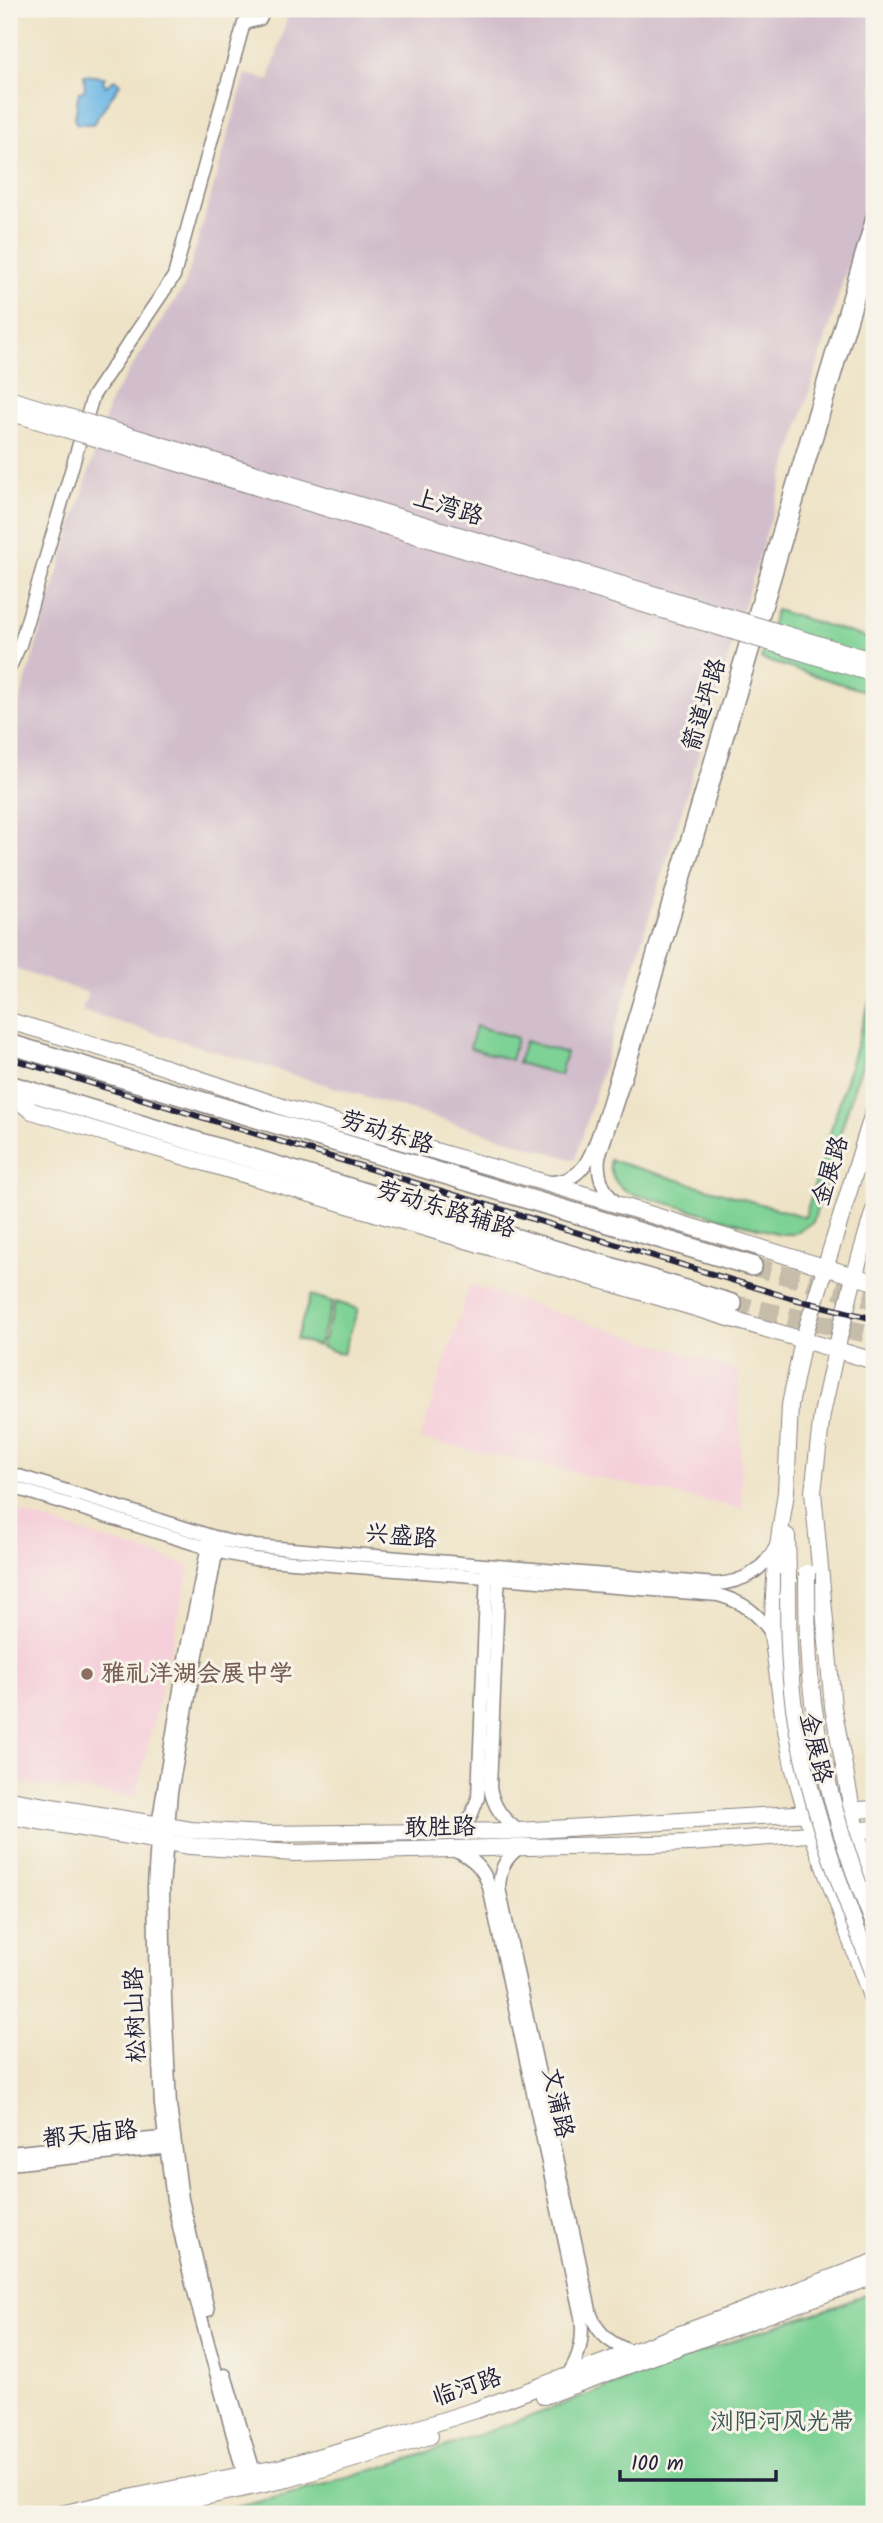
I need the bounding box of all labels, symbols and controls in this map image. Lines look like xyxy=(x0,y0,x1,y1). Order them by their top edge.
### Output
street label: 上湾路 xyxy=(408,479,488,537)
street label: 箭道坪路 xyxy=(672,653,738,757)
street label: 劳动东路 xyxy=(335,1100,439,1166)
street label: 金展路 xyxy=(802,1131,860,1211)
street label: 劳动东路辅路 xyxy=(371,1170,521,1250)
street label: 兴盛路 xyxy=(363,1514,439,1560)
place label: 雅礼洋湖会展中学 xyxy=(101,1655,293,1694)
marker: 雅礼洋湖会展中学 xyxy=(79,1666,95,1682)
street label: 金展路 xyxy=(788,1709,842,1787)
street label: 敢胜路 xyxy=(404,1808,476,1848)
street label: 松树山路 xyxy=(115,1966,157,2064)
street label: 文蒲路 xyxy=(530,2064,584,2142)
street label: 都天庙路 xyxy=(40,2111,140,2159)
street label: 临河路 xyxy=(427,2358,507,2418)
park label: 浏阳河风光带 xyxy=(710,2403,854,2442)
scale bar xyxy=(620,2439,776,2483)
text: 100 m xyxy=(631,2448,684,2481)

